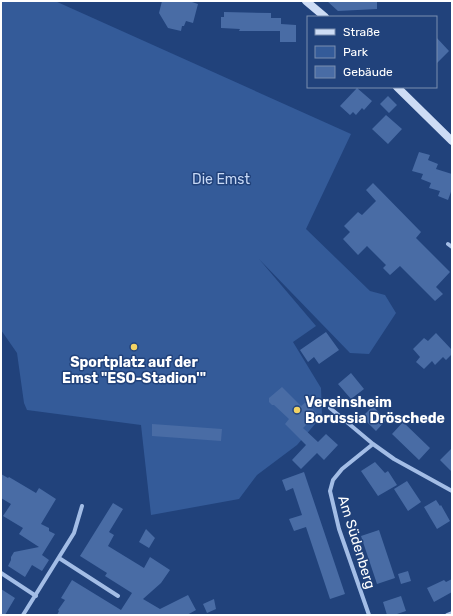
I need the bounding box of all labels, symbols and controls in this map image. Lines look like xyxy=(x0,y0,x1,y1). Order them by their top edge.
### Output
legend xyxy=(307,16,437,88)
text: Straße xyxy=(343,25,380,39)
text: Park xyxy=(343,45,369,59)
text: Gebäude xyxy=(343,65,393,79)
park label: Die Emst xyxy=(192,171,250,188)
marker: Sportplatz auf der Emst "ESO-Stadion'" xyxy=(129,342,139,352)
place label: Sportplatz auf der Emst "ESO-Stadion'" xyxy=(62,354,206,387)
place label: Vereinsheim Borussia Dröschede xyxy=(305,394,445,427)
marker: Vereinsheim Borussia Dröschede xyxy=(292,405,302,415)
street label: Am Südenberg xyxy=(334,493,379,591)

